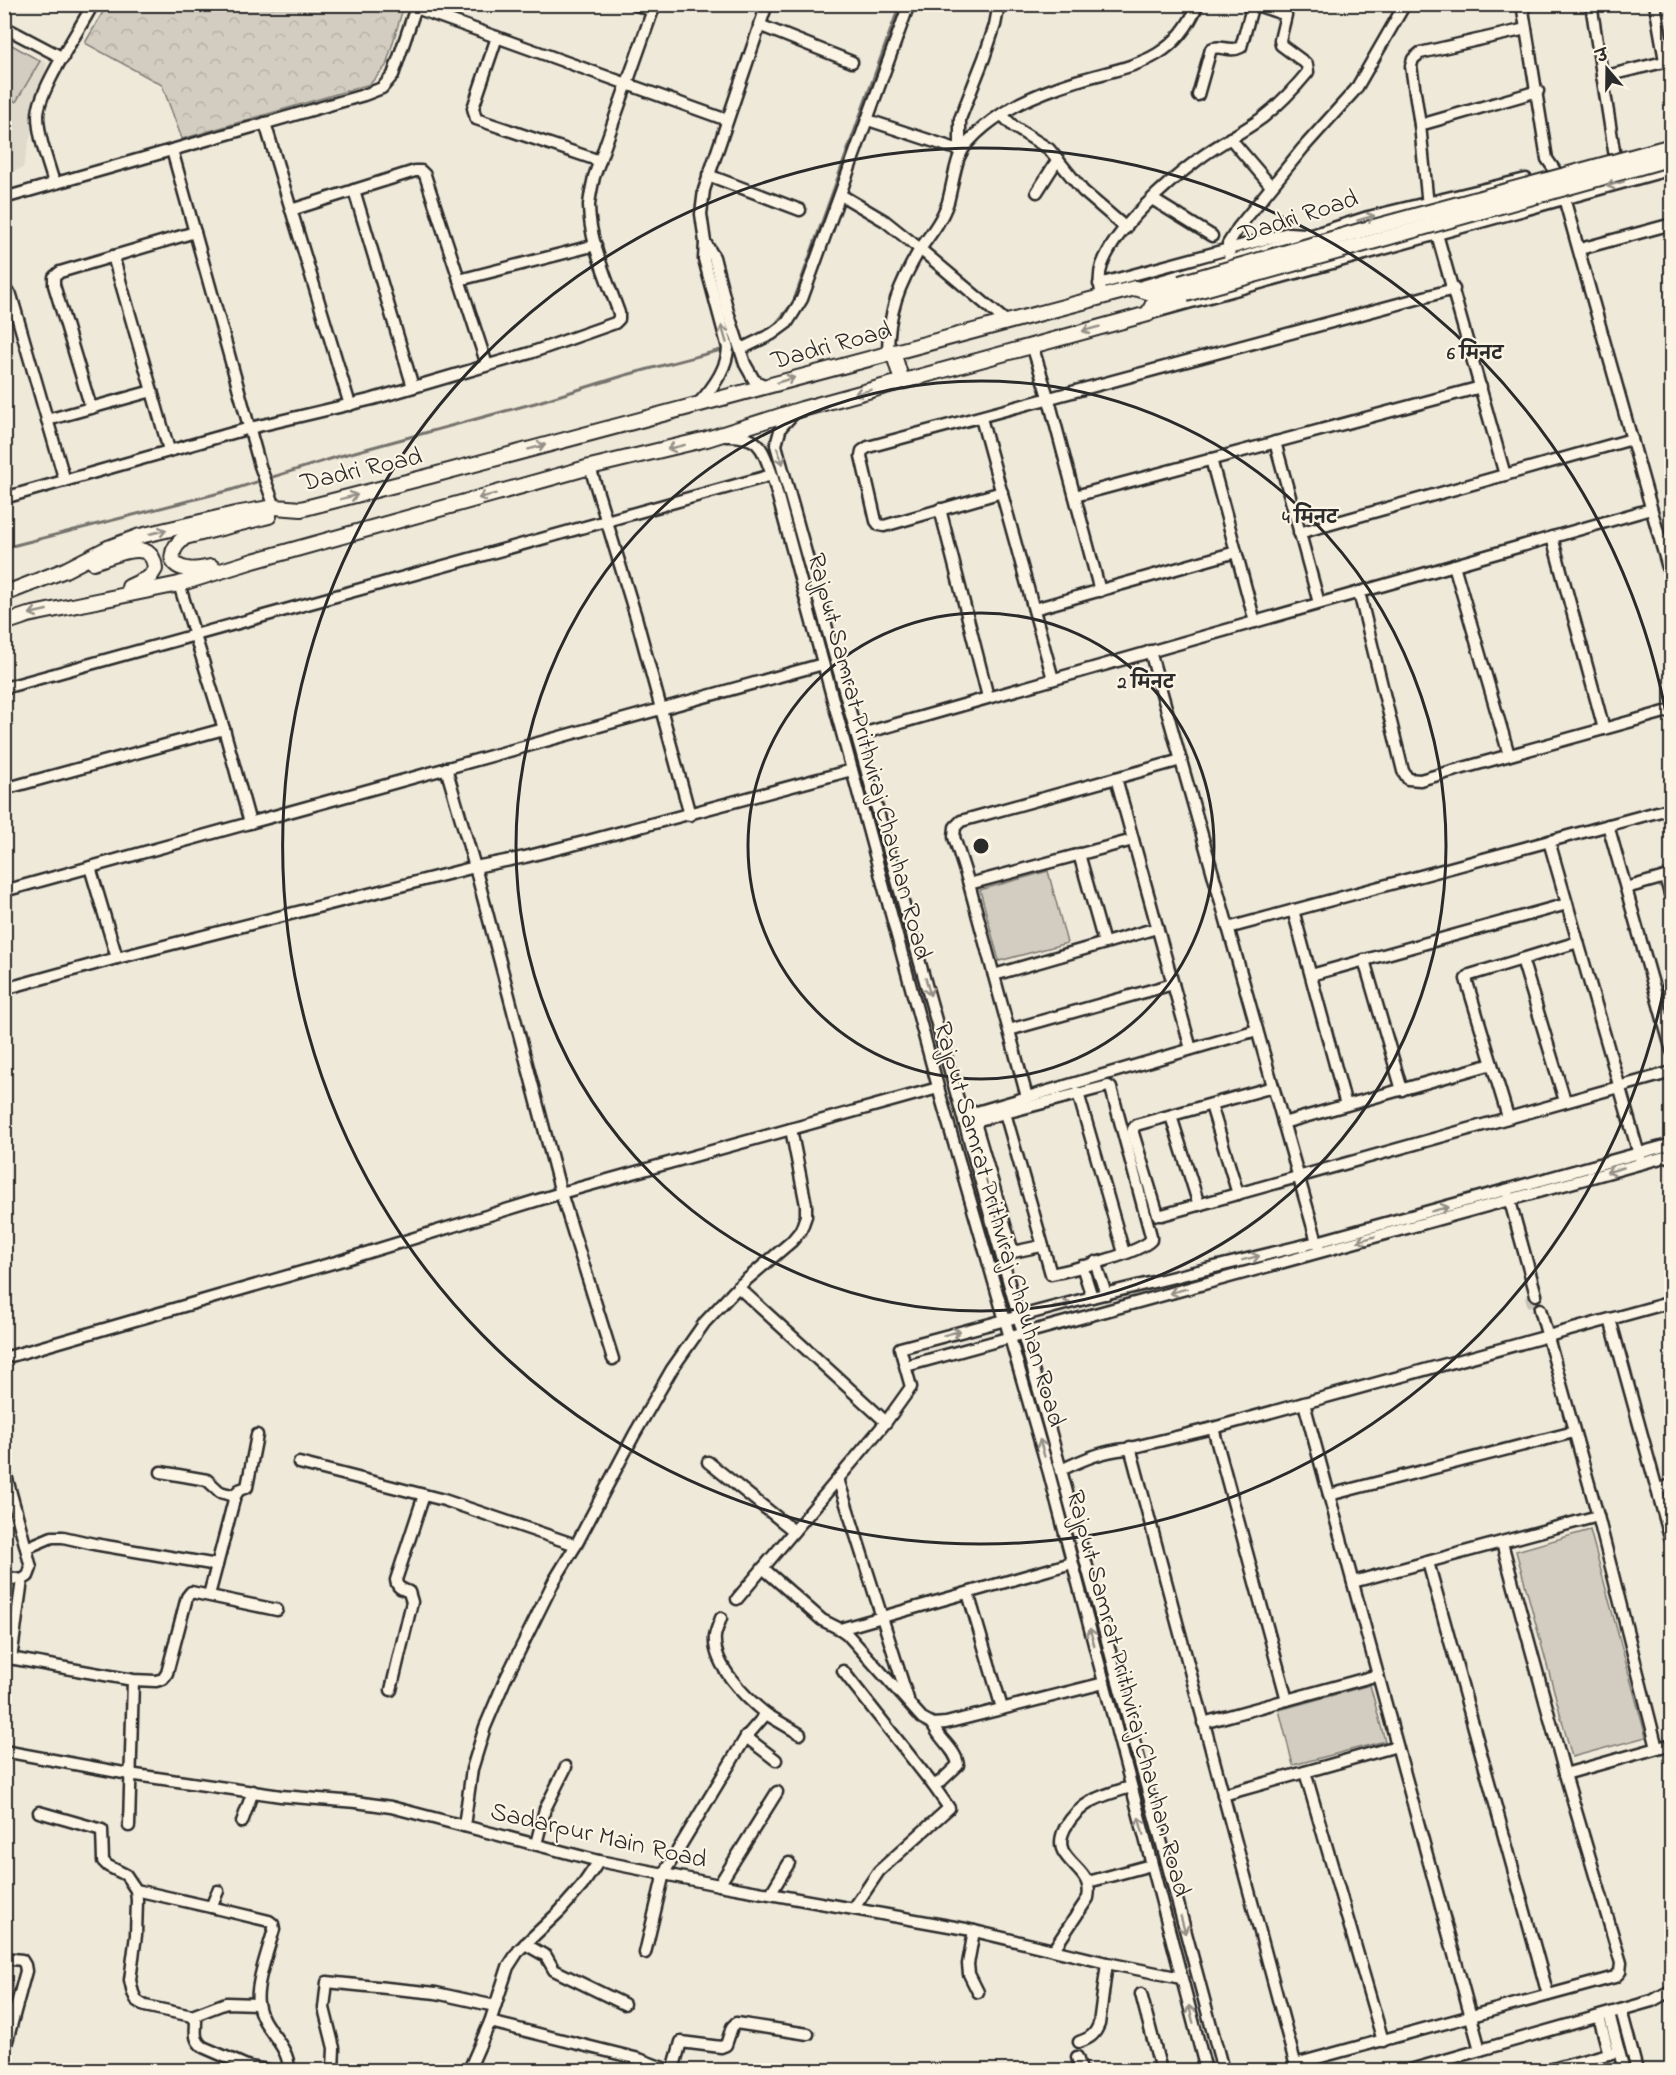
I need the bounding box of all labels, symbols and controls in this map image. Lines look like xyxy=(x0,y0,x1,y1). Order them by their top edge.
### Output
north arrow xyxy=(1577,39,1637,99)
text: उ xyxy=(1592,43,1613,71)
one-way arrow xyxy=(1606,179,1625,190)
street label: Dadri Road xyxy=(1233,181,1364,255)
one-way arrow xyxy=(1356,212,1375,223)
street label: Dadri Road xyxy=(766,312,897,381)
one-way arrow xyxy=(1082,324,1101,335)
one-way arrow xyxy=(718,325,729,344)
text: 6 मिनट xyxy=(1447,338,1505,368)
one-way arrow xyxy=(777,374,796,386)
one-way arrow xyxy=(853,387,872,398)
street label: Dadri Road xyxy=(296,438,427,504)
one-way arrow xyxy=(527,441,546,453)
one-way arrow xyxy=(666,441,685,453)
one-way arrow xyxy=(775,446,786,465)
one-way arrow xyxy=(339,490,358,502)
one-way arrow xyxy=(478,491,497,502)
text: 4 मिनट xyxy=(1282,502,1340,532)
one-way arrow xyxy=(148,526,167,538)
street label: Rajput Samrat Prithviraj Chauhan Road xyxy=(795,549,941,965)
one-way arrow xyxy=(29,607,48,619)
text: 2 मिनट xyxy=(1116,667,1177,697)
centre of rings xyxy=(971,836,991,856)
one-way arrow xyxy=(922,978,934,997)
street label: Rajput Samrat Prithviraj Chauhan Road xyxy=(922,1018,1074,1432)
one-way arrow xyxy=(1606,1165,1625,1177)
one-way arrow xyxy=(1430,1203,1449,1214)
one-way arrow xyxy=(1357,1234,1376,1245)
one-way arrow xyxy=(1241,1252,1260,1264)
one-way arrow xyxy=(1169,1285,1188,1297)
one-way arrow xyxy=(1052,1298,1071,1310)
one-way arrow xyxy=(943,1327,962,1339)
one-way arrow xyxy=(1036,1439,1047,1458)
street label: Rajput Samrat Prithviraj Chauhan Road xyxy=(1054,1486,1200,1902)
one-way arrow xyxy=(1085,1628,1097,1647)
street label: Sadarpur Main Road xyxy=(486,1794,711,1880)
one-way arrow xyxy=(1134,1816,1146,1835)
one-way arrow xyxy=(1178,1915,1189,1934)
one-way arrow xyxy=(1185,2005,1196,2024)

